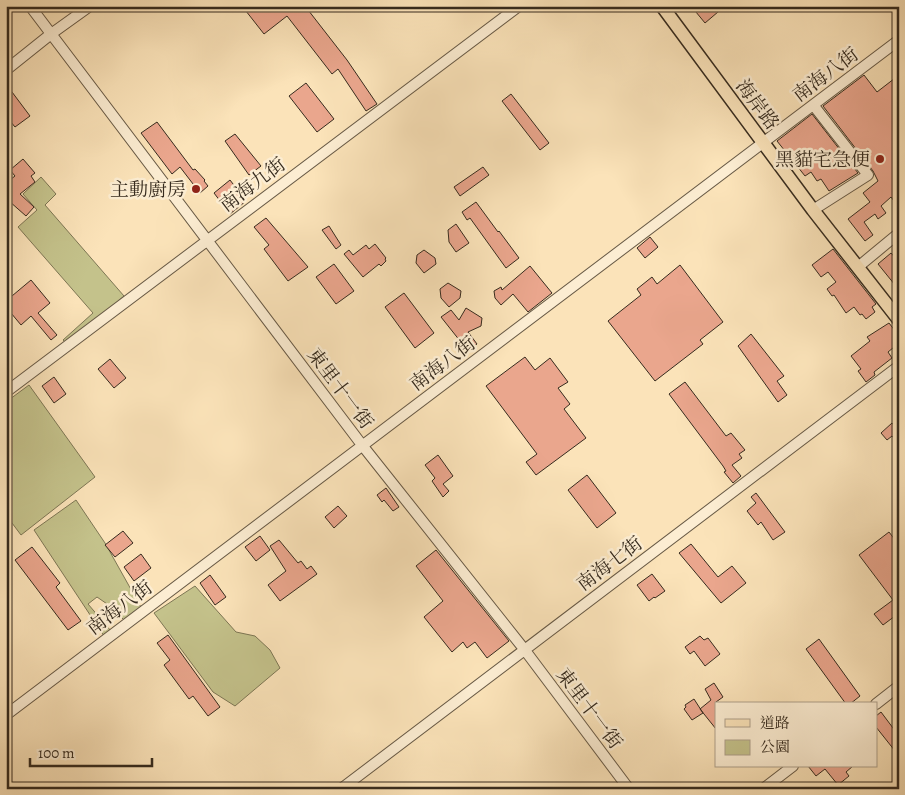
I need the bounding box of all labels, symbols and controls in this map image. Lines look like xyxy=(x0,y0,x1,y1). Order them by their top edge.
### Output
street label: 南海八街 xyxy=(787,42,864,108)
street label: 海岸路 xyxy=(730,74,785,135)
place label: 黑貓宅急便 xyxy=(775,147,870,173)
street label: 南海九街 xyxy=(214,152,291,218)
marker: 黑貓宅急便 xyxy=(874,153,886,165)
place label: 主動廚房 xyxy=(110,177,186,203)
marker: 主動廚房 xyxy=(190,183,202,195)
street label: 南海八街 xyxy=(404,331,481,397)
street label: 東里十一街 xyxy=(301,343,379,434)
street label: 南海七街 xyxy=(571,531,648,597)
street label: 南海八街 xyxy=(81,575,158,641)
street label: 東里十一街 xyxy=(550,663,628,754)
legend xyxy=(715,702,878,768)
text: 道路 xyxy=(760,713,790,733)
scale bar xyxy=(30,735,152,767)
text: 公園 xyxy=(760,737,790,757)
text: 100 m xyxy=(38,743,75,763)

